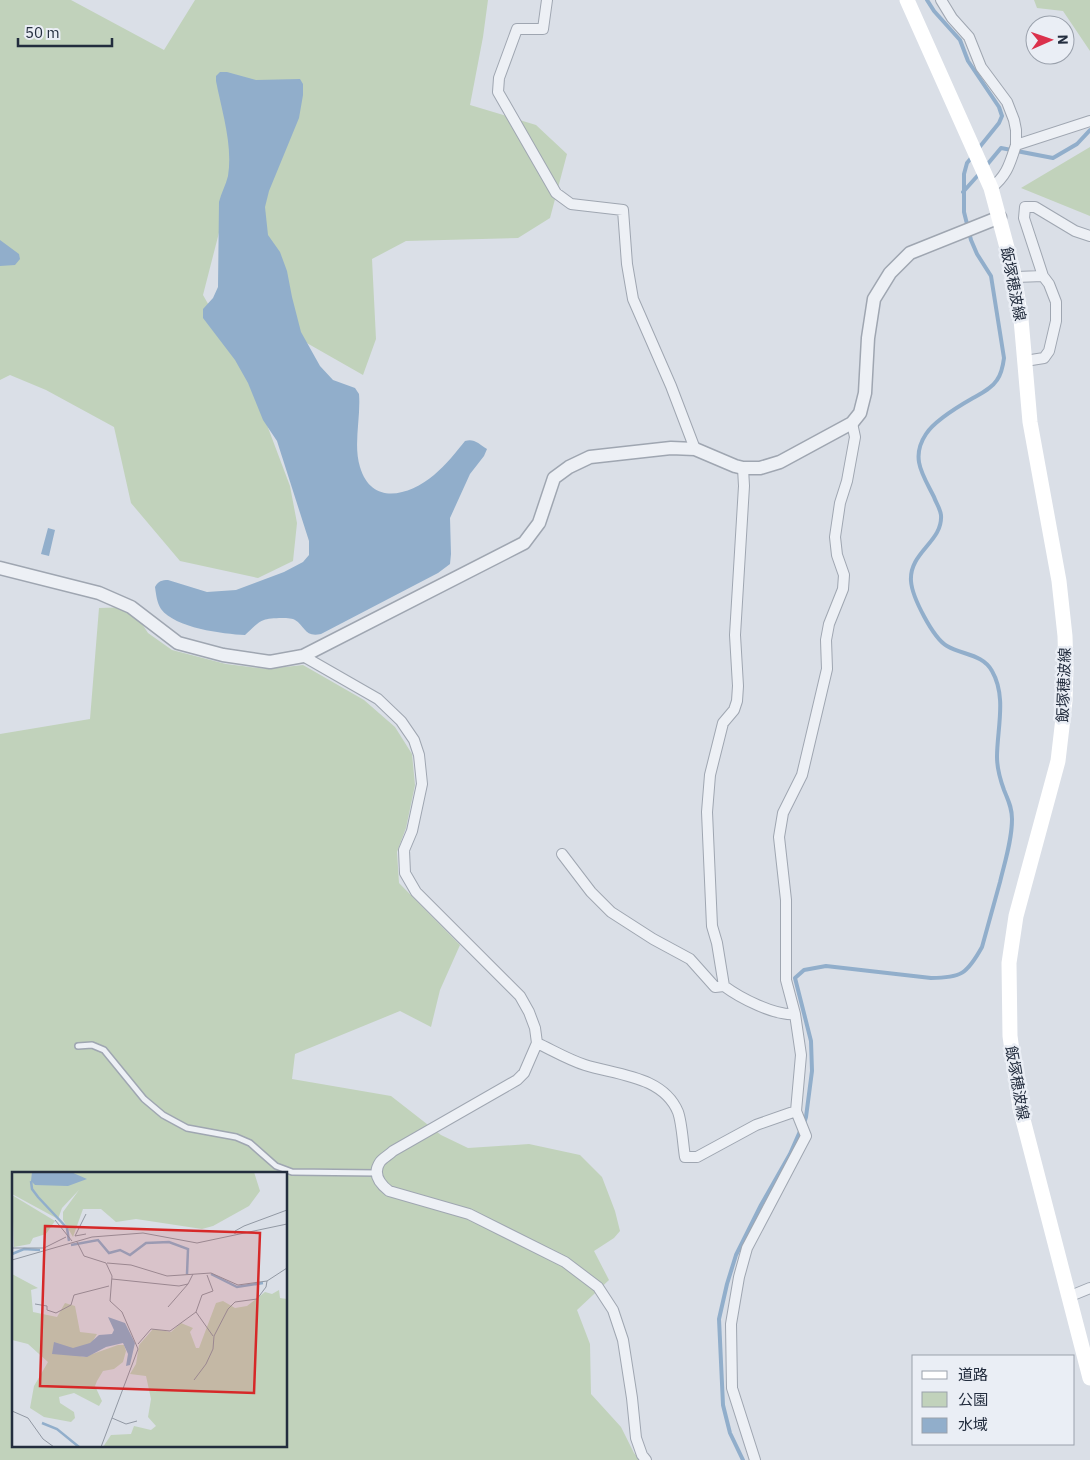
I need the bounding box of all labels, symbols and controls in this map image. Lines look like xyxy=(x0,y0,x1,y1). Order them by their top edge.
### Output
scale bar xyxy=(18,15,111,47)
north arrow xyxy=(1025,15,1075,65)
text: 50 m xyxy=(25,23,60,42)
text: N xyxy=(1054,34,1072,45)
street label: 飯塚穂波線 xyxy=(997,245,1030,323)
street label: 飯塚穂波線 xyxy=(1053,647,1074,723)
street label: 飯塚穂波線 xyxy=(1002,1044,1033,1122)
inset map xyxy=(12,1172,288,1448)
legend xyxy=(912,1355,1075,1445)
text: 道路 xyxy=(958,1365,988,1384)
text: 公園 xyxy=(958,1390,988,1409)
text: 水域 xyxy=(958,1415,988,1434)

